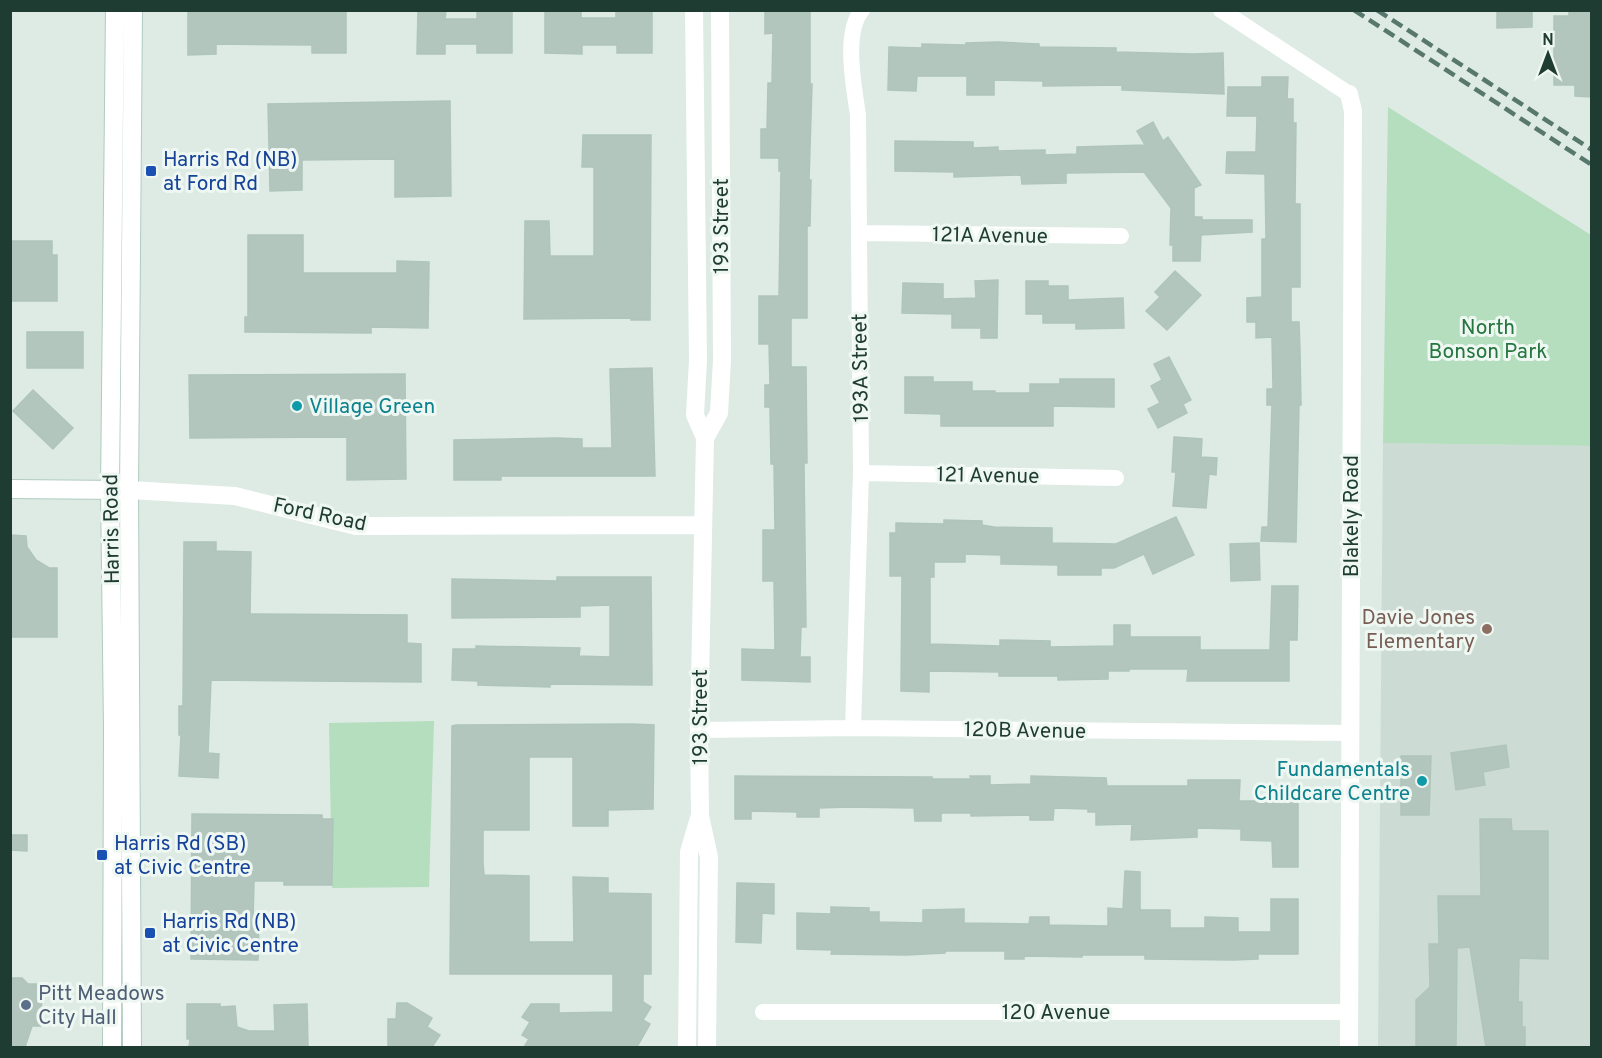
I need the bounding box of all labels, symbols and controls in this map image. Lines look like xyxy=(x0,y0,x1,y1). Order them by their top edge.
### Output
north arrow xyxy=(1518,24,1578,84)
text: N xyxy=(1542,31,1554,51)
place label: Harris Rd (NB) at Ford Rd xyxy=(163,147,298,198)
marker: Harris Rd (NB) at Ford Rd xyxy=(144,164,158,178)
street label: 193 Street xyxy=(709,178,736,274)
street label: 121A Avenue xyxy=(932,222,1048,251)
street label: 193A Street xyxy=(847,313,876,423)
park label: North Bonson Park xyxy=(1429,315,1547,366)
place label: Village Green xyxy=(309,394,435,421)
marker: Village Green xyxy=(290,399,304,413)
street label: Blakely Road xyxy=(1339,455,1366,577)
street label: 121 Avenue xyxy=(936,462,1040,491)
street label: Harris Road xyxy=(98,474,127,584)
street label: Ford Road xyxy=(271,492,369,539)
place label: Davie Jones Elementary xyxy=(1362,605,1475,656)
marker: Davie Jones Elementary xyxy=(1480,622,1494,636)
street label: 193 Street xyxy=(688,669,715,765)
street label: 120B Avenue xyxy=(964,717,1086,746)
place label: Fundamentals Childcare Centre xyxy=(1254,757,1410,808)
marker: Fundamentals Childcare Centre xyxy=(1415,774,1429,788)
place label: Harris Rd (SB) at Civic Centre xyxy=(114,831,251,882)
marker: Harris Rd (SB) at Civic Centre xyxy=(95,848,109,862)
place label: Harris Rd (NB) at Civic Centre xyxy=(162,909,299,960)
marker: Harris Rd (NB) at Civic Centre xyxy=(143,926,157,940)
place label: Pitt Meadows City Hall xyxy=(38,981,165,1032)
marker: Pitt Meadows City Hall xyxy=(19,998,33,1012)
street label: 120 Avenue xyxy=(1002,1000,1110,1027)

